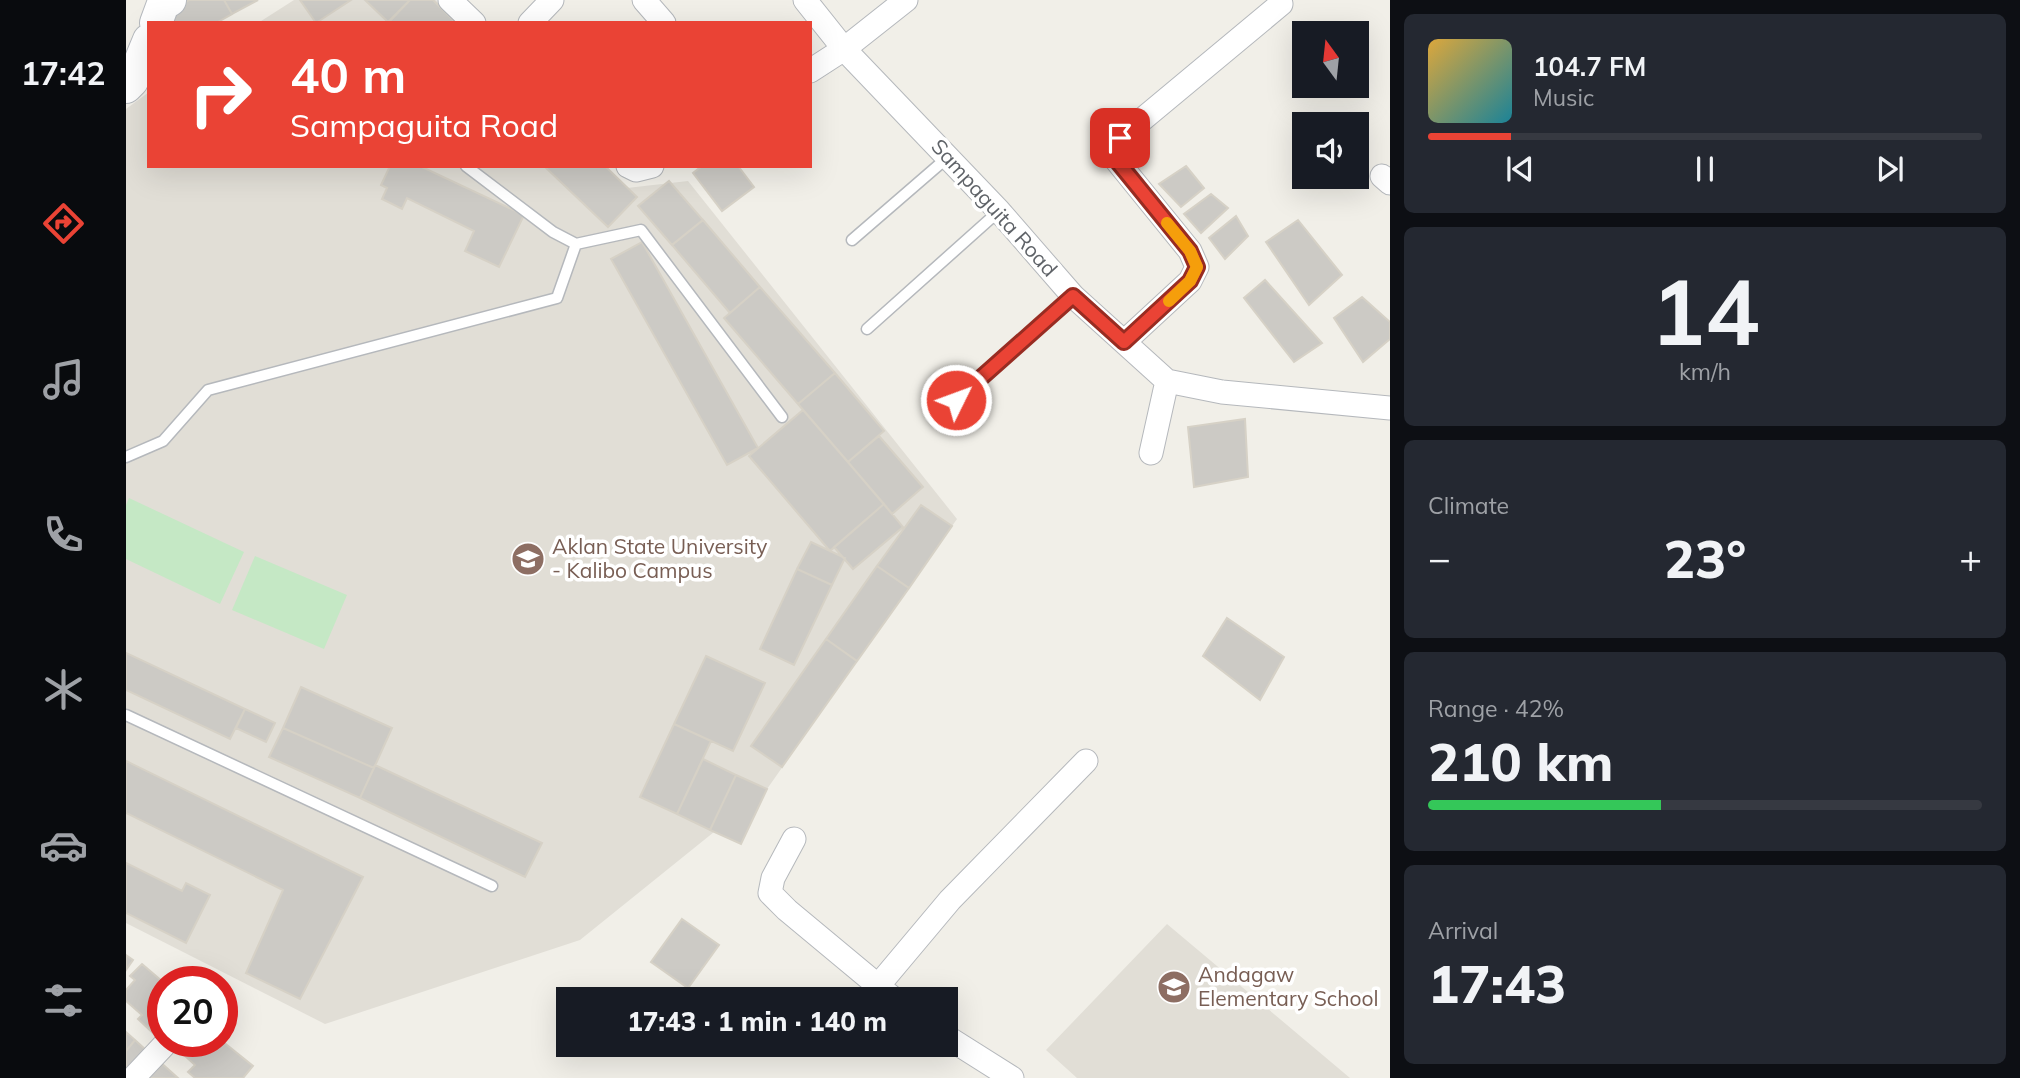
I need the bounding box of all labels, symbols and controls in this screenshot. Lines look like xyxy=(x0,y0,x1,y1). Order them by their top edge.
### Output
north arrow xyxy=(1292,21,1368,98)
map controls xyxy=(1292,21,1369,189)
text: 40 m xyxy=(290,44,406,105)
icon: right xyxy=(175,49,266,140)
text: 104.7 FM xyxy=(1533,50,1646,83)
text: 17:42 xyxy=(21,53,105,93)
text: Music xyxy=(1533,83,1594,112)
text: Sampaguita Road xyxy=(290,105,558,145)
pin xyxy=(1090,108,1150,168)
button: sound xyxy=(1292,112,1369,189)
icon: arrive xyxy=(1101,119,1139,157)
street label: Sampaguita Road xyxy=(926,133,1063,281)
icon: previous xyxy=(1501,150,1539,188)
icon: pause xyxy=(1686,150,1724,188)
icon: next xyxy=(1871,150,1909,188)
icon: directions xyxy=(39,199,88,248)
text: 14 xyxy=(1650,254,1760,368)
icon: music xyxy=(39,355,88,404)
text: km/h xyxy=(1679,357,1731,386)
position arrow xyxy=(919,363,993,437)
text: Climate xyxy=(1428,491,1509,520)
icon: phone xyxy=(39,510,88,559)
text: 23° xyxy=(1664,526,1746,591)
place label: Aklan State University - Kalibo Campus xyxy=(552,533,767,583)
text: − xyxy=(1428,534,1451,582)
text: + xyxy=(1959,534,1982,582)
school or university icon: Aklan State University - Kalibo Campus xyxy=(509,540,547,578)
icon: climate xyxy=(39,665,88,714)
text: Range · 42% xyxy=(1428,694,1564,723)
text: 210 km xyxy=(1428,729,1613,794)
icon: car xyxy=(39,821,88,870)
text: Arrival xyxy=(1428,916,1498,945)
text: 17:43 xyxy=(1428,951,1566,1016)
place label: Andagaw Elementary School xyxy=(1198,961,1379,1011)
speed limit sign: 20 xyxy=(147,966,238,1057)
school or university icon: Andagaw Elementary School xyxy=(1155,968,1193,1006)
icon: filters xyxy=(39,976,88,1025)
text: 17:43 · 1 min · 140 m xyxy=(627,1005,887,1038)

